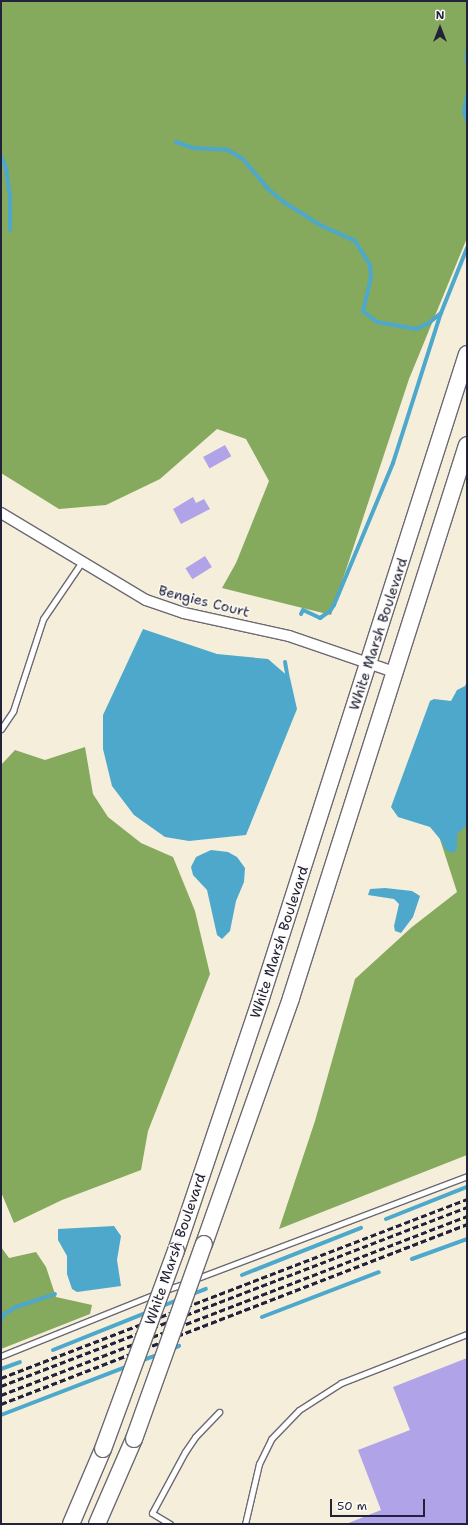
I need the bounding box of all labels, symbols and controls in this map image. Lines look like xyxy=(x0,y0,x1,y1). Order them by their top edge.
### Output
north arrow xyxy=(420,8,460,48)
text: N xyxy=(436,8,444,23)
street label: White Marsh Boulevard xyxy=(345,556,411,712)
street label: Bengies Court xyxy=(157,582,251,620)
street label: White Marsh Boulevard xyxy=(246,864,312,1020)
street label: White Marsh Boulevard xyxy=(141,1171,209,1327)
scale bar xyxy=(332,1491,427,1517)
text: 50 m xyxy=(337,1498,367,1514)

